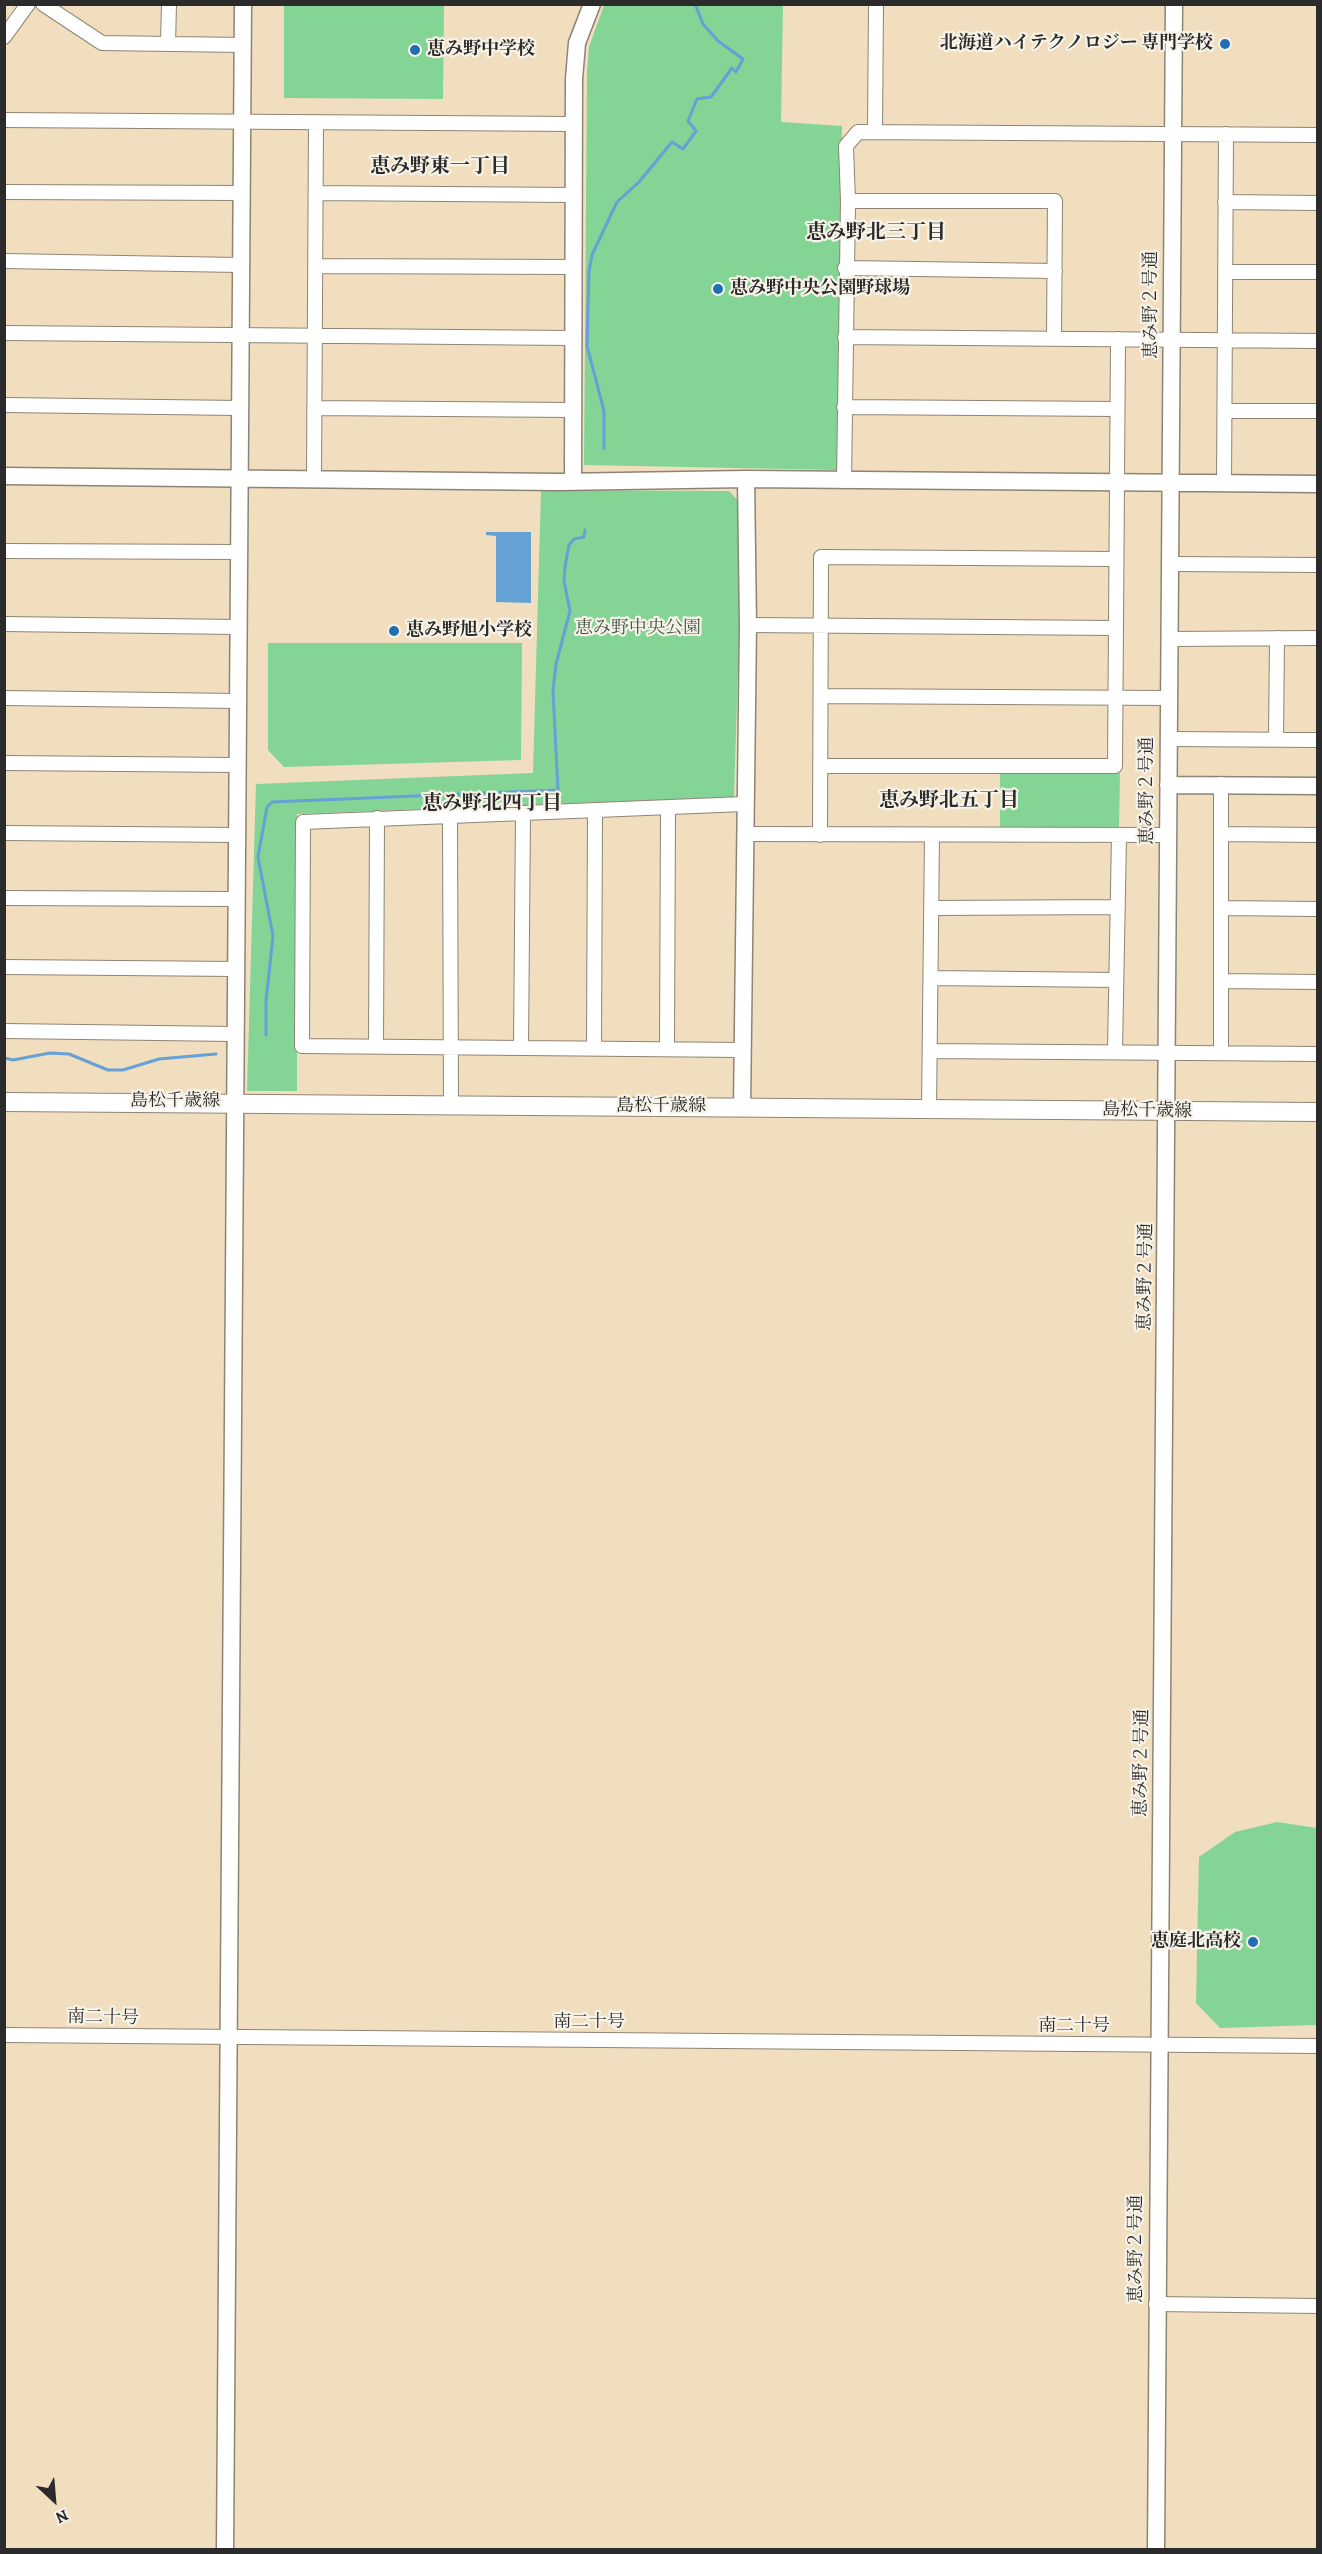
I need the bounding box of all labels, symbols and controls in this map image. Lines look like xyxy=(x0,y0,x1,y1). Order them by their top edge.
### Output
place label: 北海道ハイテクノロジー 専門学校 xyxy=(940,33,1213,55)
marker: 北海道ハイテクノロジー 専門学校 xyxy=(1218,37,1232,51)
place label: 恵み野中学校 xyxy=(427,39,535,61)
marker: 恵み野中学校 xyxy=(408,43,422,57)
district label: 恵み野東一丁目 xyxy=(370,155,510,179)
district label: 恵み野北三丁目 xyxy=(806,221,946,245)
street label: 恵み野２号通 xyxy=(1141,251,1163,359)
place label: 恵み野中央公園野球場 xyxy=(730,278,910,300)
marker: 恵み野中央公園野球場 xyxy=(711,282,725,296)
park label: 恵み野中央公園 xyxy=(575,618,701,640)
place label: 恵み野旭小学校 xyxy=(406,620,532,642)
marker: 恵み野旭小学校 xyxy=(387,624,401,638)
street label: 恵み野２号通 xyxy=(1137,737,1159,845)
district label: 恵み野北五丁目 xyxy=(879,789,1019,813)
district label: 恵み野北四丁目 xyxy=(422,792,562,816)
street label: 島松千歳線 xyxy=(130,1091,220,1113)
street label: 島松千歳線 xyxy=(616,1096,706,1118)
street label: 島松千歳線 xyxy=(1102,1099,1192,1123)
street label: 恵み野２号通 xyxy=(1134,1223,1158,1331)
street label: 恵み野２号通 xyxy=(1130,1709,1154,1817)
place label: 恵庭北高校 xyxy=(1151,1931,1241,1953)
marker: 恵庭北高校 xyxy=(1246,1935,1260,1949)
street label: 南二十号 xyxy=(67,2007,139,2029)
street label: 南二十号 xyxy=(553,2012,625,2034)
street label: 南二十号 xyxy=(1038,2016,1110,2038)
street label: 恵み野２号通 xyxy=(1126,2195,1148,2303)
north arrow xyxy=(24,2470,84,2530)
text: N xyxy=(52,2504,72,2529)

